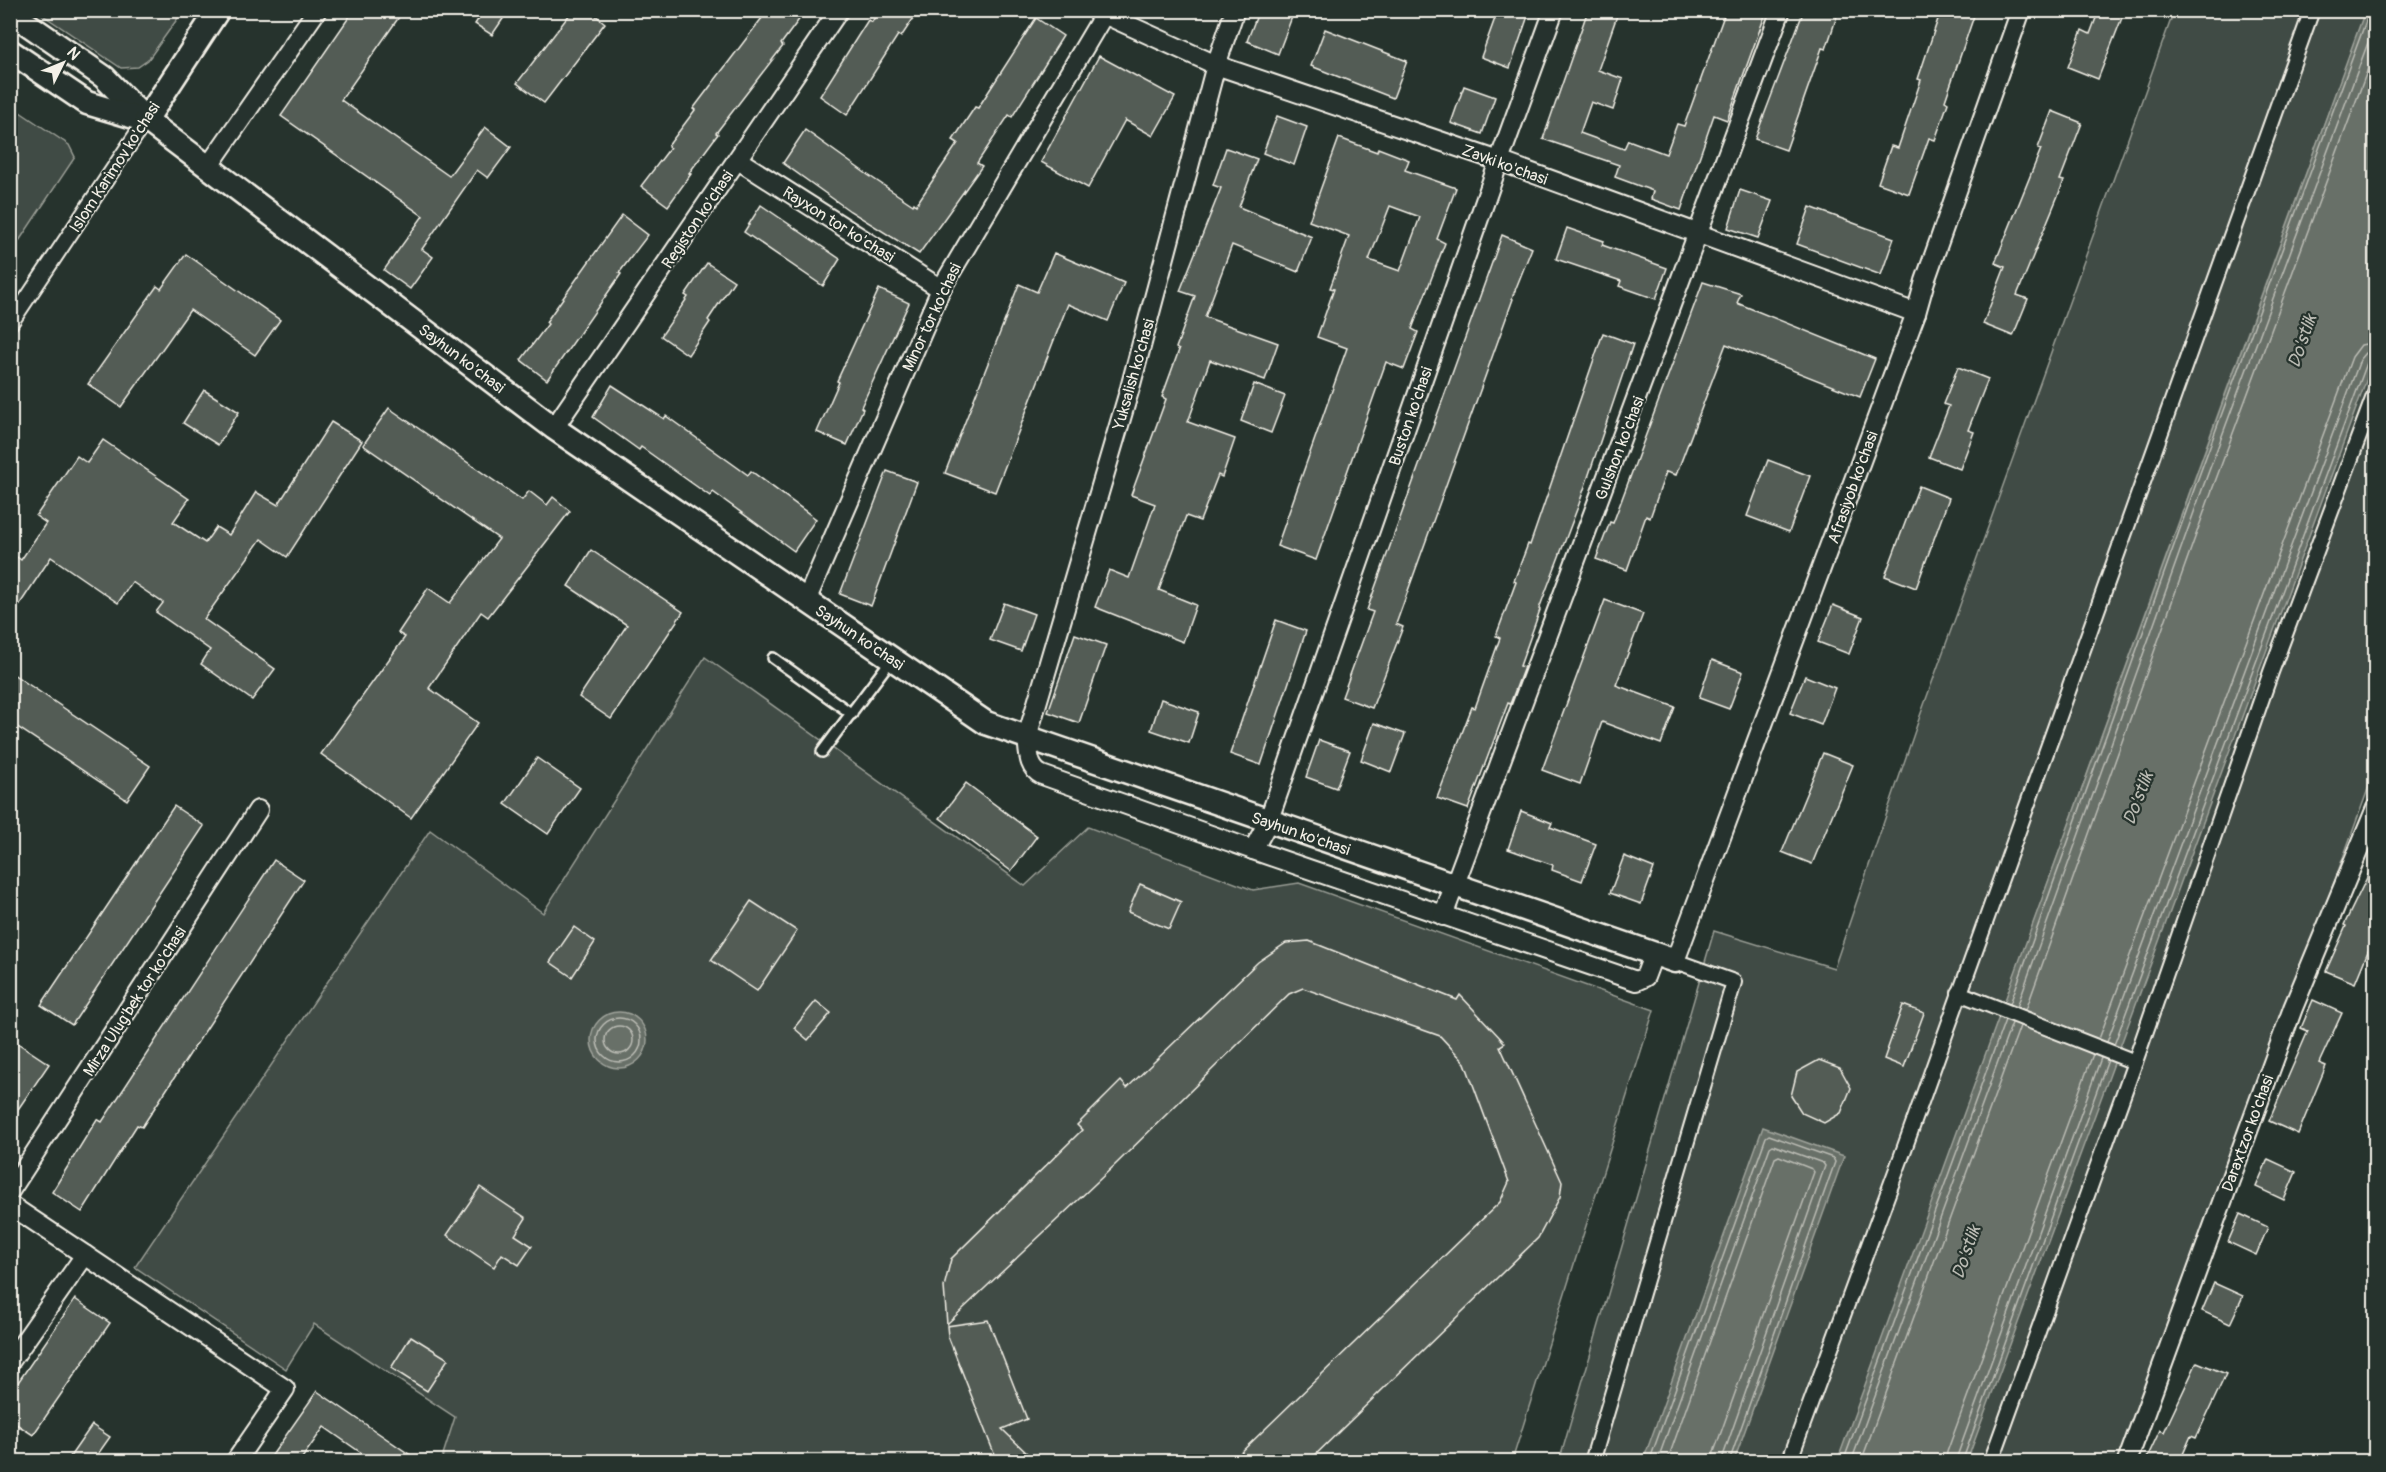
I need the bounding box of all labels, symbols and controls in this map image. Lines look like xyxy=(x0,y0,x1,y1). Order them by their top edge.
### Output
north arrow xyxy=(33,33,93,93)
text: N xyxy=(62,43,84,64)
street label: Islom Karimov ko'chasi xyxy=(65,98,165,237)
street label: Zavki ko'chasi xyxy=(1459,140,1551,190)
street label: Registon ko'chasi xyxy=(658,167,738,272)
street label: Rayxon tor ko'chasi xyxy=(779,182,898,267)
street label: Minor tor ko'chasi xyxy=(898,260,966,375)
water label: Do'stlik xyxy=(2283,310,2323,371)
street label: Yuksalish ko'chasi xyxy=(1108,316,1159,433)
street label: Sayhun ko'chasi xyxy=(414,320,509,398)
street label: Buston ko'chasi xyxy=(1385,364,1437,468)
street label: Gulshon ko'chasi xyxy=(1591,393,1649,503)
street label: Afrasiyob ko'chasi xyxy=(1823,428,1883,546)
street label: Sayhun ko'chasi xyxy=(811,601,908,675)
water label: Do'stlik xyxy=(2118,767,2160,828)
street label: Sayhun ko'chasi xyxy=(1249,808,1353,860)
street label: Mirza Ulug'bek tor ko'chasi xyxy=(79,923,191,1080)
street label: Daraxtzor ko'chasi xyxy=(2218,1072,2278,1194)
water label: Do'stlik xyxy=(1947,1221,1987,1282)

